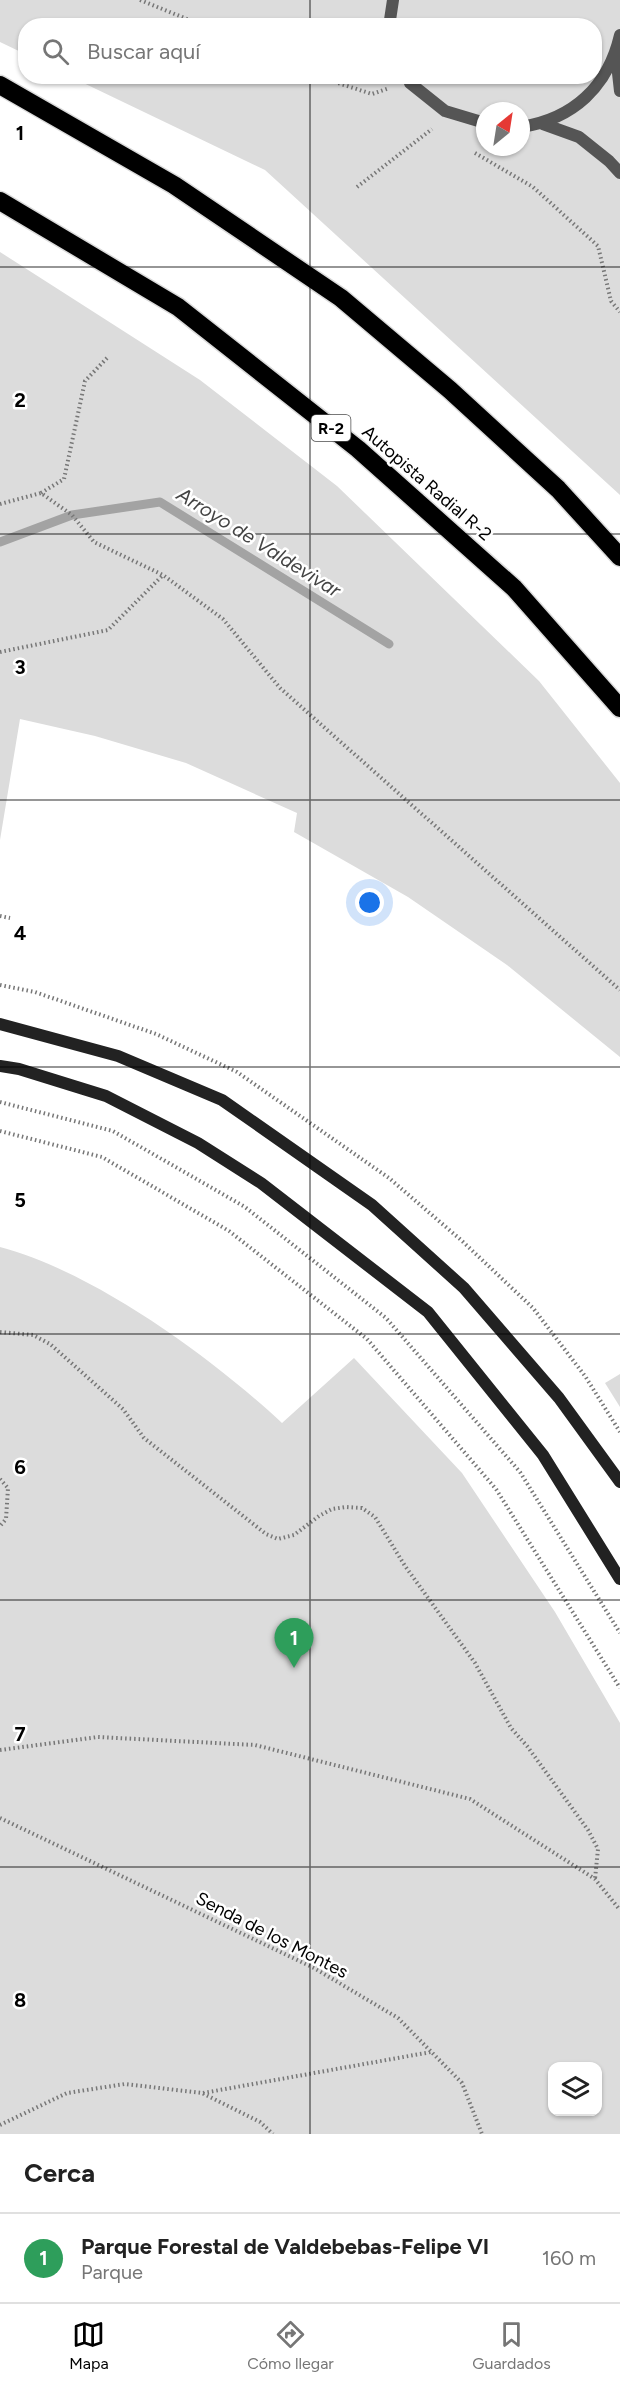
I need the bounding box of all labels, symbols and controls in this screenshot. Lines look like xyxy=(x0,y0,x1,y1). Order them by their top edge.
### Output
search box xyxy=(18,18,602,84)
icon: search xyxy=(39,35,72,68)
text: Buscar aquí xyxy=(87,38,200,65)
north arrow xyxy=(476,102,530,156)
text: 1 xyxy=(16,121,24,145)
text: 2 xyxy=(14,388,26,412)
road number: R-2 xyxy=(312,415,350,441)
street label: Autopista Radial R-2 xyxy=(358,421,496,545)
water label: Arroyo de Valdevivar xyxy=(172,481,346,603)
text: 3 xyxy=(14,655,26,679)
your location xyxy=(355,888,384,917)
text: 4 xyxy=(14,921,27,945)
text: 5 xyxy=(14,1188,26,1212)
text: 6 xyxy=(14,1455,26,1479)
pin: 1 xyxy=(274,1618,314,1668)
text: 7 xyxy=(14,1722,26,1746)
street label: Senda de los Montes xyxy=(192,1887,352,1983)
text: 8 xyxy=(14,1988,26,2012)
map controls xyxy=(548,2062,602,2116)
button: layers xyxy=(548,2062,602,2116)
text: Cerca xyxy=(24,2157,95,2189)
text: Parque Forestal de Valdebebas-Felipe VI xyxy=(81,2233,489,2260)
text: 1 xyxy=(39,2246,48,2270)
text: 160 m xyxy=(542,2246,596,2270)
text: Parque xyxy=(81,2260,143,2284)
tab: Mapa xyxy=(69,2318,109,2373)
tab: Cómo llegar xyxy=(247,2318,334,2373)
tab: Guardados xyxy=(472,2318,551,2373)

